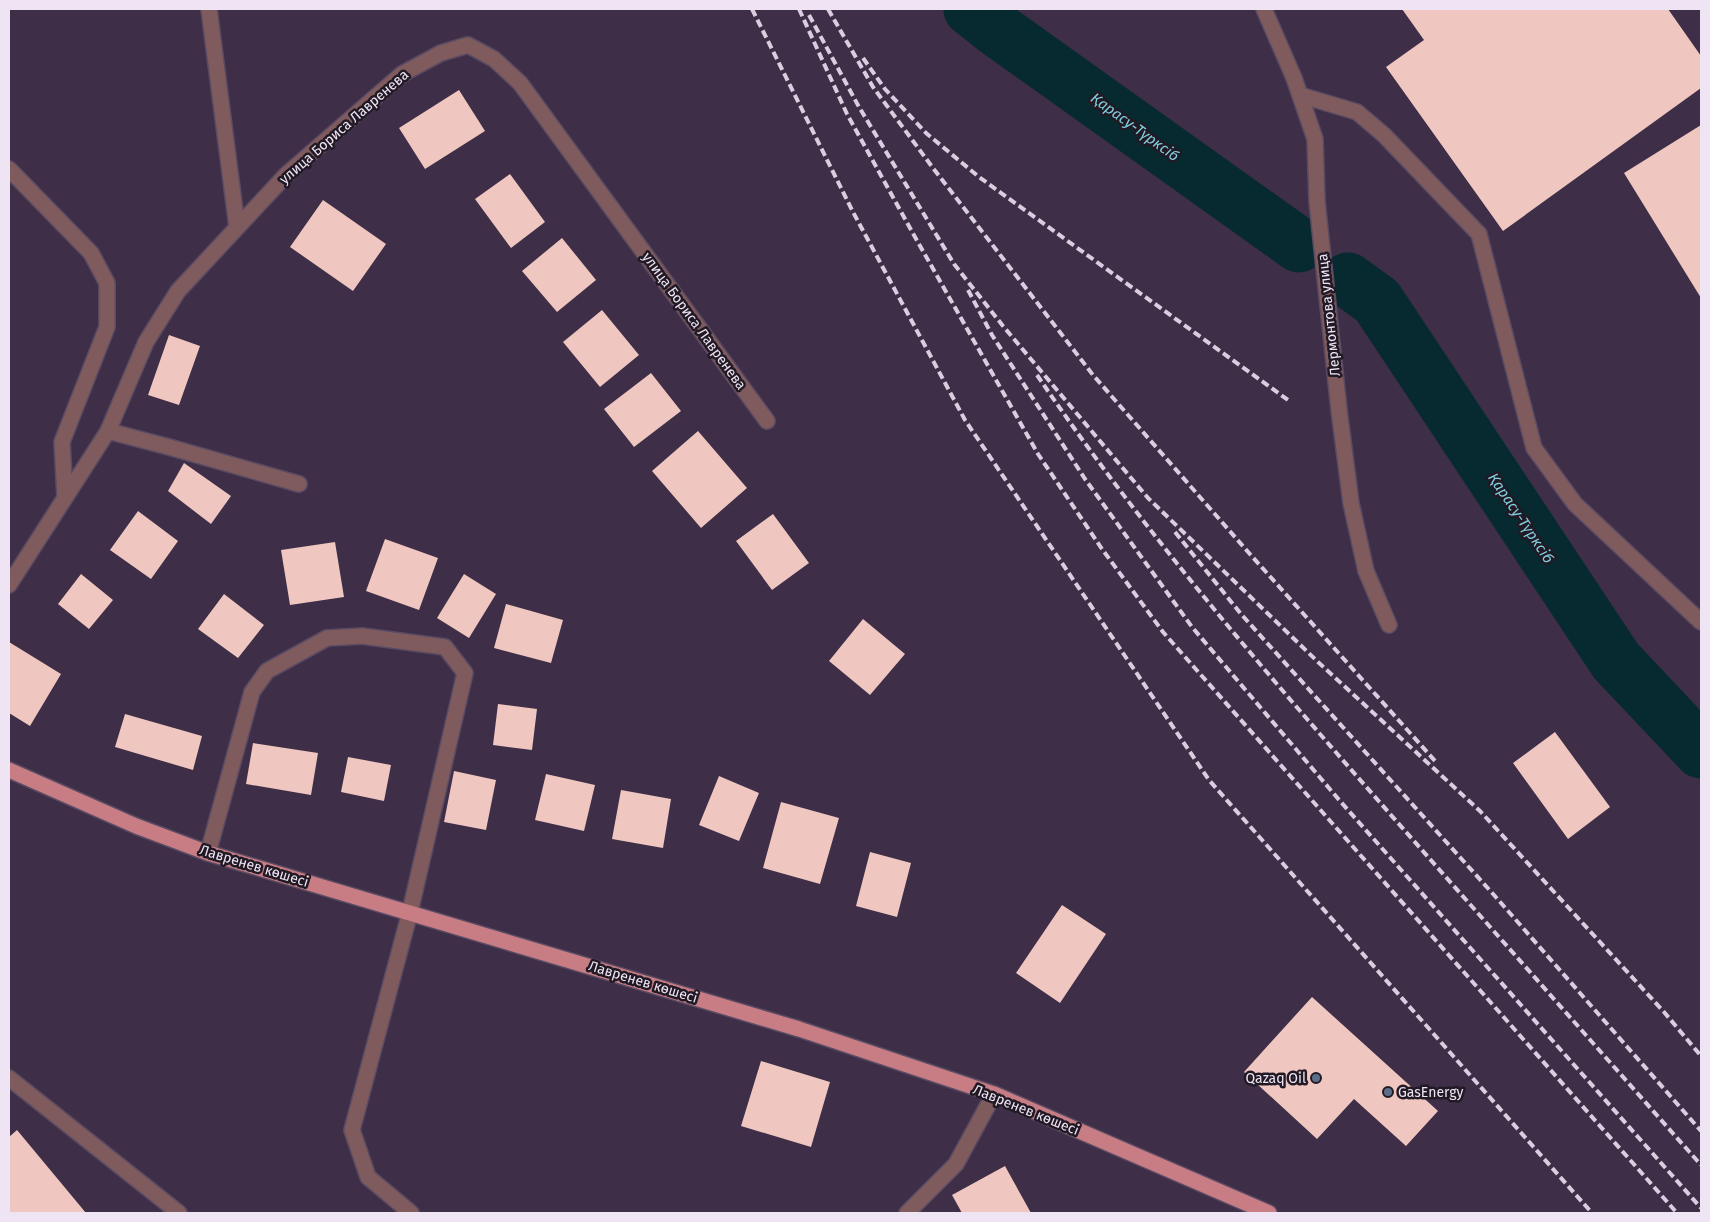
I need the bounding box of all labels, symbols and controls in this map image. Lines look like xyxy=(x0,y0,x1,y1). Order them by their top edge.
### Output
street label: улица Бориса Лавренева xyxy=(276,66,412,188)
water label: Қарасу-Түрксіб xyxy=(1087,89,1183,165)
street label: улица Бориса Лавренева xyxy=(638,249,750,393)
street label: Лермонтова улица xyxy=(1314,253,1344,377)
water label: Қарасу-Түрксіб xyxy=(1484,469,1558,567)
street label: Лавренев көшесі xyxy=(198,841,310,891)
street label: Лавренев көшесі xyxy=(587,957,699,1007)
place label: Qazaq Oil xyxy=(1246,1070,1306,1087)
marker: Qazaq Oil xyxy=(1310,1072,1322,1084)
street label: Лавренев көшесі xyxy=(970,1081,1082,1139)
place label: GasEnergy xyxy=(1398,1084,1464,1101)
marker: GasEnergy xyxy=(1382,1086,1394,1098)

